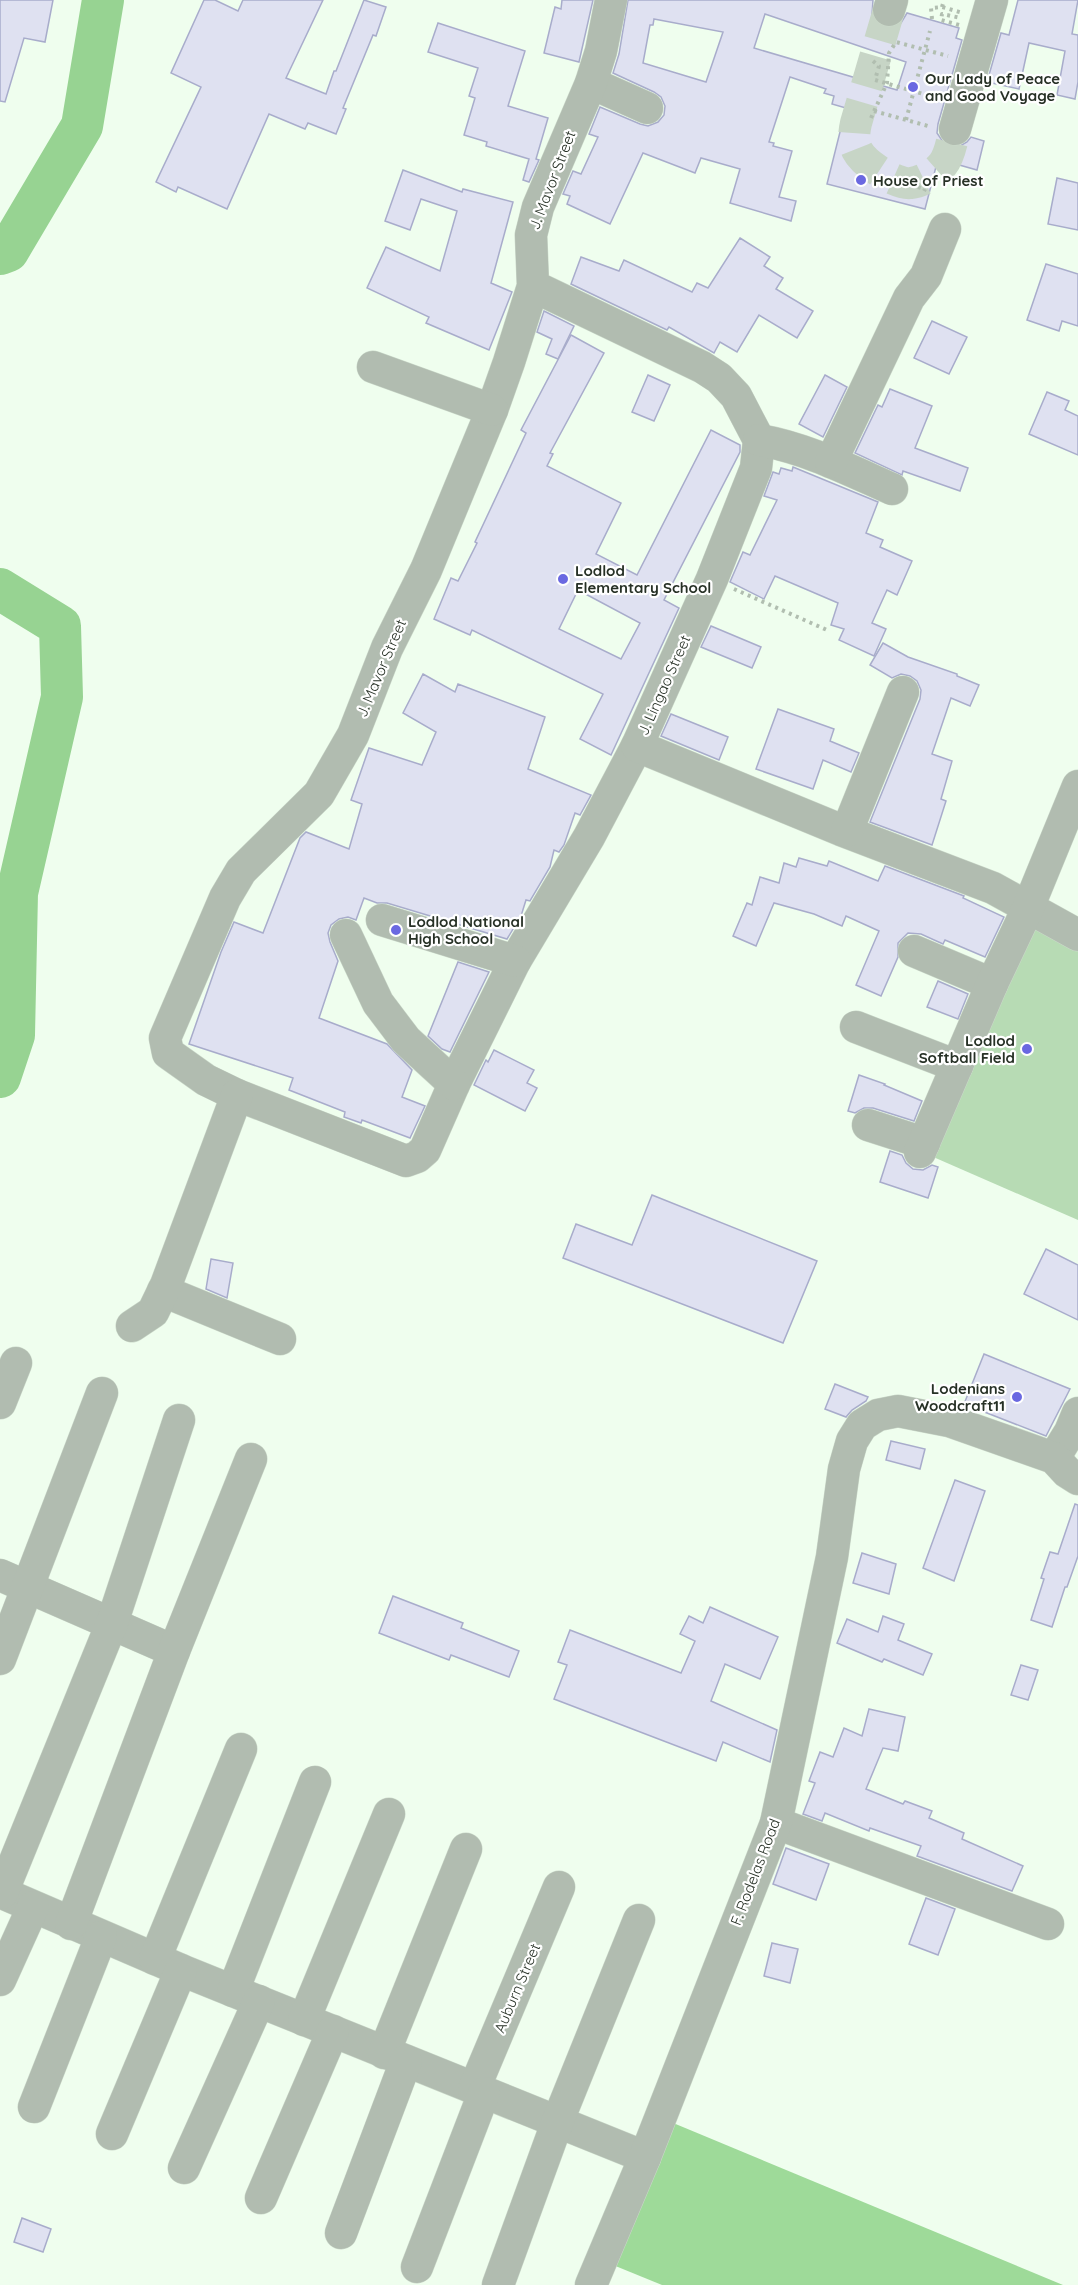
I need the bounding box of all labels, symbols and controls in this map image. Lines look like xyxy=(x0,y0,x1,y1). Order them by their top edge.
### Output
place label: Our Lady of Peace and Good Voyage xyxy=(925,69,1060,105)
marker: Our Lady of Peace and Good Voyage xyxy=(906,80,920,94)
street label: J. Mavor Street xyxy=(524,128,580,232)
place label: House of Priest xyxy=(873,171,984,190)
marker: House of Priest xyxy=(854,173,868,187)
place label: Lodlod Elementary School xyxy=(575,561,711,597)
marker: Lodlod Elementary School xyxy=(556,572,570,586)
street label: J. Mavor Street xyxy=(352,616,410,720)
street label: J. Lingao Street xyxy=(633,632,695,738)
place label: Lodlod National High School xyxy=(408,912,524,948)
marker: Lodlod National High School xyxy=(389,923,403,937)
place label: Lodlod Softball Field xyxy=(919,1031,1015,1067)
marker: Lodlod Softball Field xyxy=(1020,1042,1034,1056)
place label: Lodenians Woodcraft11 xyxy=(915,1379,1005,1415)
marker: Lodenians Woodcraft11 xyxy=(1010,1390,1024,1404)
street label: F. Rodelas Road xyxy=(726,1816,784,1928)
street label: Auburn Street xyxy=(490,1940,544,2036)

